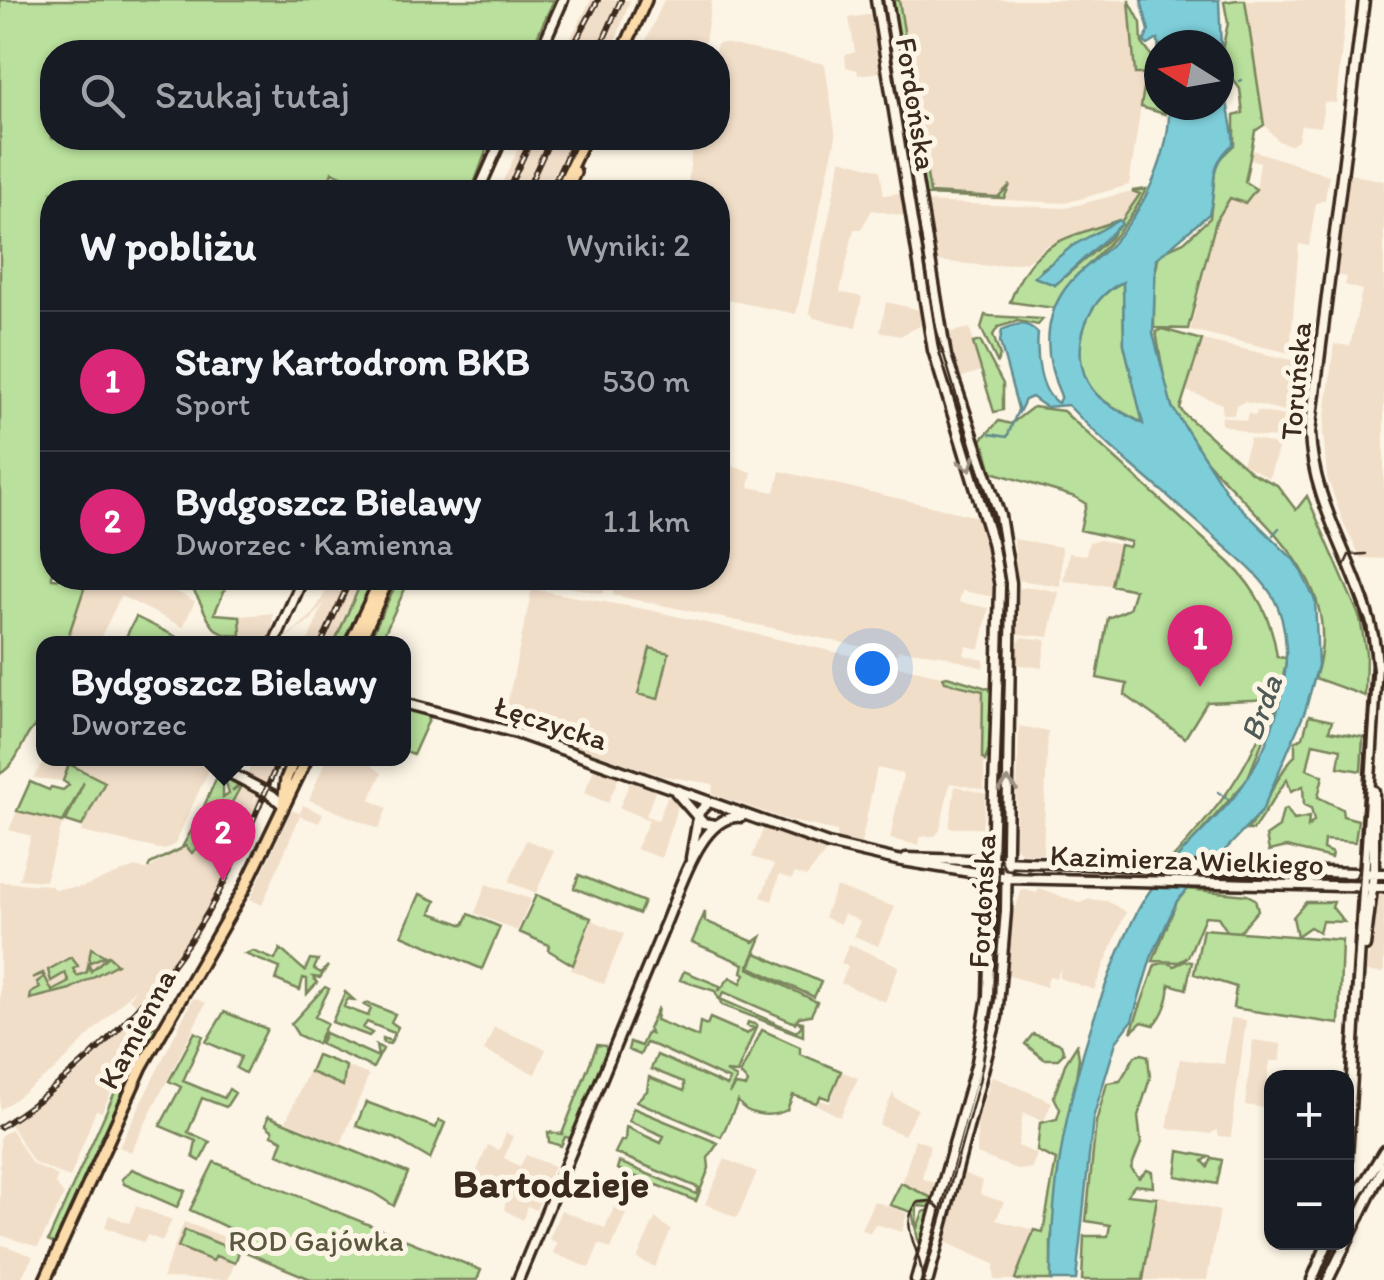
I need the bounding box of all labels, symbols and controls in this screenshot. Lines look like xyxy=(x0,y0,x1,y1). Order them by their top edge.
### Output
north arrow xyxy=(1144,30,1234,120)
street label: Fordońska xyxy=(888,35,945,174)
search box xyxy=(40,40,730,150)
icon: search xyxy=(75,68,130,123)
text: Szukaj tutaj xyxy=(155,72,350,118)
text: W pobliżu xyxy=(80,220,256,271)
text: Wyniki: 2 xyxy=(566,226,690,264)
street label: Toruńska xyxy=(1272,320,1319,442)
text: Stary Kartodrom BKB xyxy=(175,339,530,385)
text: 1 xyxy=(105,362,120,400)
text: 530 m xyxy=(602,362,690,400)
text: Sport xyxy=(175,385,250,423)
one-way arrow xyxy=(956,455,977,472)
text: Bydgoszcz Bielawy xyxy=(175,479,481,525)
text: 2 xyxy=(104,502,121,540)
text: 1.1 km xyxy=(603,502,690,540)
text: Dworzec · Kamienna xyxy=(175,525,453,563)
pin: 1 xyxy=(1168,604,1232,687)
popup xyxy=(36,636,411,766)
your location xyxy=(847,643,898,694)
text: Bydgoszcz Bielawy xyxy=(70,659,377,705)
water label: Brda xyxy=(1232,670,1290,746)
street label: Łęczycka xyxy=(490,687,613,758)
text: Dworzec xyxy=(70,705,187,743)
one-way arrow xyxy=(997,777,1018,793)
pin: 2 xyxy=(190,798,256,881)
street label: Fordońska xyxy=(960,832,1004,969)
street label: Kazimierza Wielkiego xyxy=(1049,836,1325,883)
street label: Kamienna xyxy=(90,962,184,1095)
map controls xyxy=(1264,1070,1354,1250)
button: + xyxy=(1264,1070,1354,1160)
district label: Bartodzieje xyxy=(453,1159,649,1207)
button: − xyxy=(1264,1160,1354,1250)
park label: ROD Gajówka xyxy=(228,1222,404,1259)

